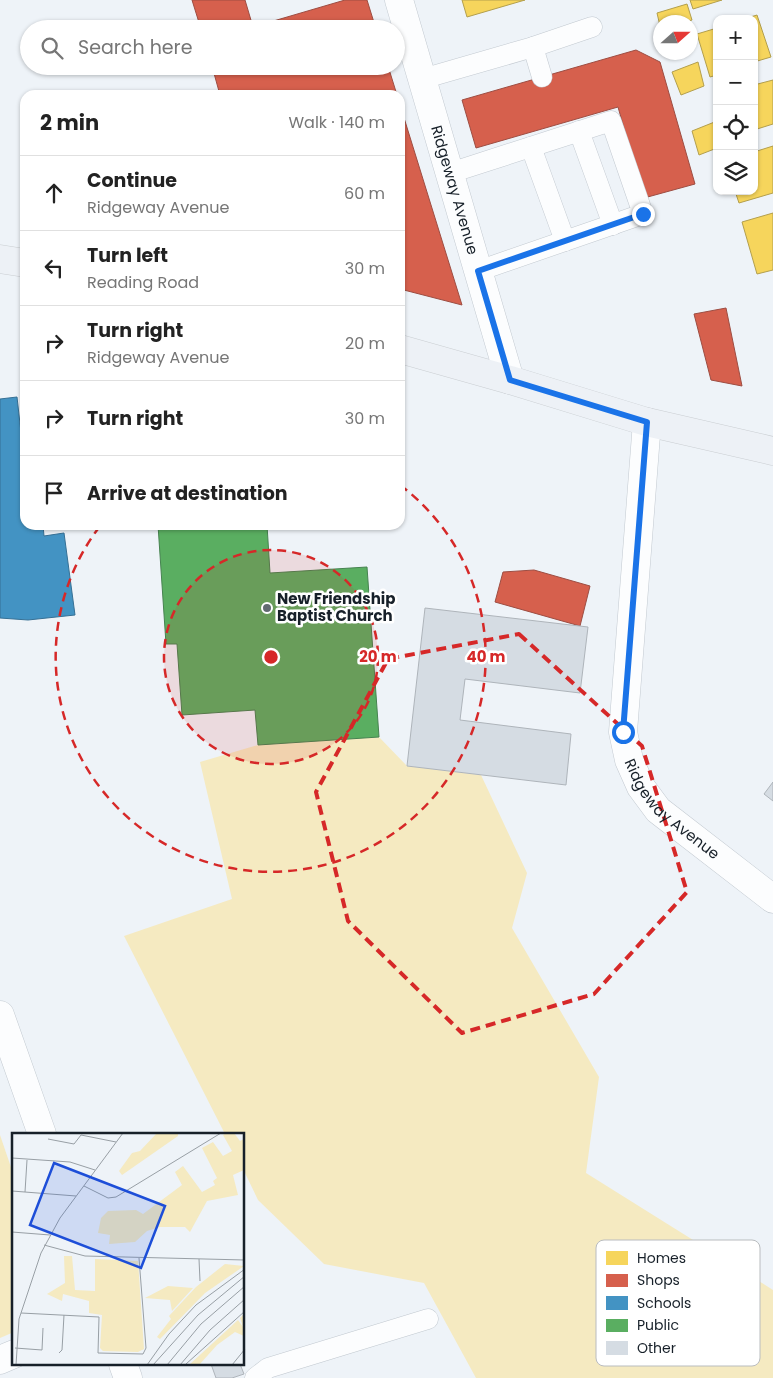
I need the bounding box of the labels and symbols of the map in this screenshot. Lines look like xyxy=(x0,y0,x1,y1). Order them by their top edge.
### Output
north arrow xyxy=(653,15,698,60)
street label: Ridgeway Avenue xyxy=(426,123,484,257)
route end xyxy=(632,203,655,226)
place label: New Friendship Baptist Church xyxy=(277,588,395,626)
marker: New Friendship Baptist Church xyxy=(261,602,273,614)
text: 20 m xyxy=(359,646,397,667)
text: 40 m xyxy=(466,646,506,667)
centre of rings xyxy=(262,648,280,666)
route start xyxy=(612,721,635,744)
street label: Ridgeway Avenue xyxy=(620,755,724,864)
inset map xyxy=(12,1133,245,1366)
legend xyxy=(596,1240,760,1366)
text: Homes xyxy=(637,1248,686,1268)
text: Shops xyxy=(637,1270,680,1290)
text: Schools xyxy=(637,1293,691,1313)
text: Public xyxy=(637,1315,679,1335)
text: Other xyxy=(637,1338,676,1358)

